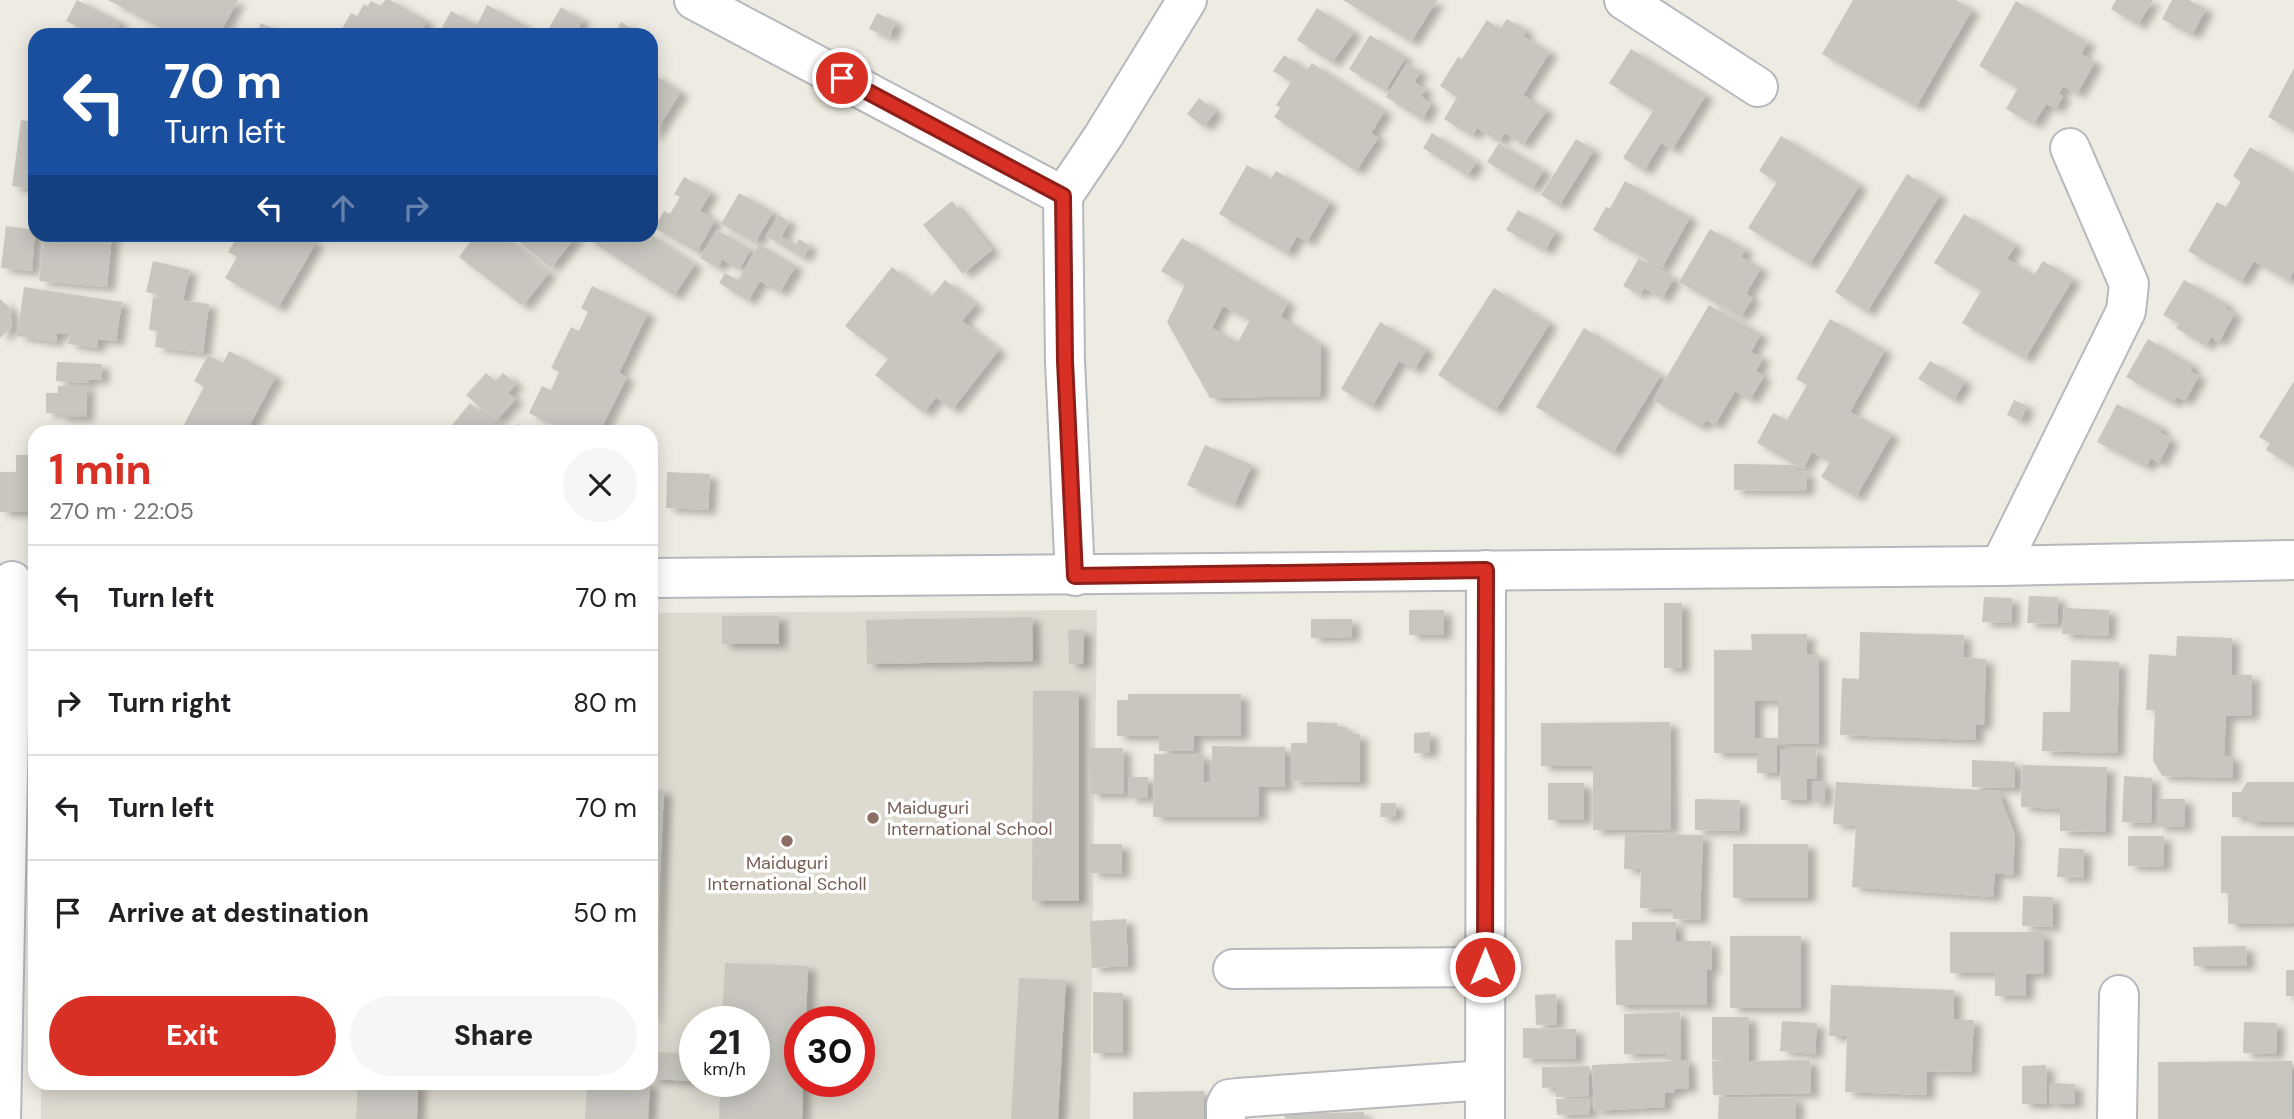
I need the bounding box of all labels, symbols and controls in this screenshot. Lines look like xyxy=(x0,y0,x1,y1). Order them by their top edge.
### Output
pin xyxy=(812,48,872,108)
text: 70 m xyxy=(164,49,282,113)
icon: left xyxy=(49,56,140,147)
icon: arrive xyxy=(823,59,861,97)
text: Turn left xyxy=(164,111,286,153)
icon: left xyxy=(251,189,289,227)
icon: ahead xyxy=(324,189,362,227)
icon: right xyxy=(397,189,435,227)
text: 1 min xyxy=(49,442,152,497)
button: close xyxy=(563,448,637,522)
text: 270 m · 22:05 xyxy=(49,496,194,526)
icon: left xyxy=(49,579,87,617)
text: Turn left xyxy=(108,581,215,615)
text: 70 m xyxy=(576,581,637,615)
icon: right xyxy=(49,684,87,722)
text: Turn right xyxy=(108,686,232,720)
text: 80 m xyxy=(573,686,637,720)
icon: left xyxy=(49,789,87,827)
text: Turn left xyxy=(108,791,215,825)
text: 70 m xyxy=(576,791,637,825)
place label: Maiduguri International School xyxy=(887,796,1053,841)
marker: Maiduguri International School xyxy=(865,810,881,826)
marker: Maiduguri International Scholl xyxy=(779,833,795,849)
place label: Maiduguri International Scholl xyxy=(708,851,866,896)
icon: arrive xyxy=(49,894,87,932)
text: Arrive at destination xyxy=(108,896,369,930)
text: 50 m xyxy=(573,896,637,930)
position arrow xyxy=(1448,930,1522,1004)
button: Exit xyxy=(49,996,336,1076)
button: Share xyxy=(350,996,637,1076)
speed limit sign: 30 xyxy=(784,1006,875,1097)
text: 21 xyxy=(708,1019,741,1065)
text: km/h xyxy=(703,1057,746,1081)

